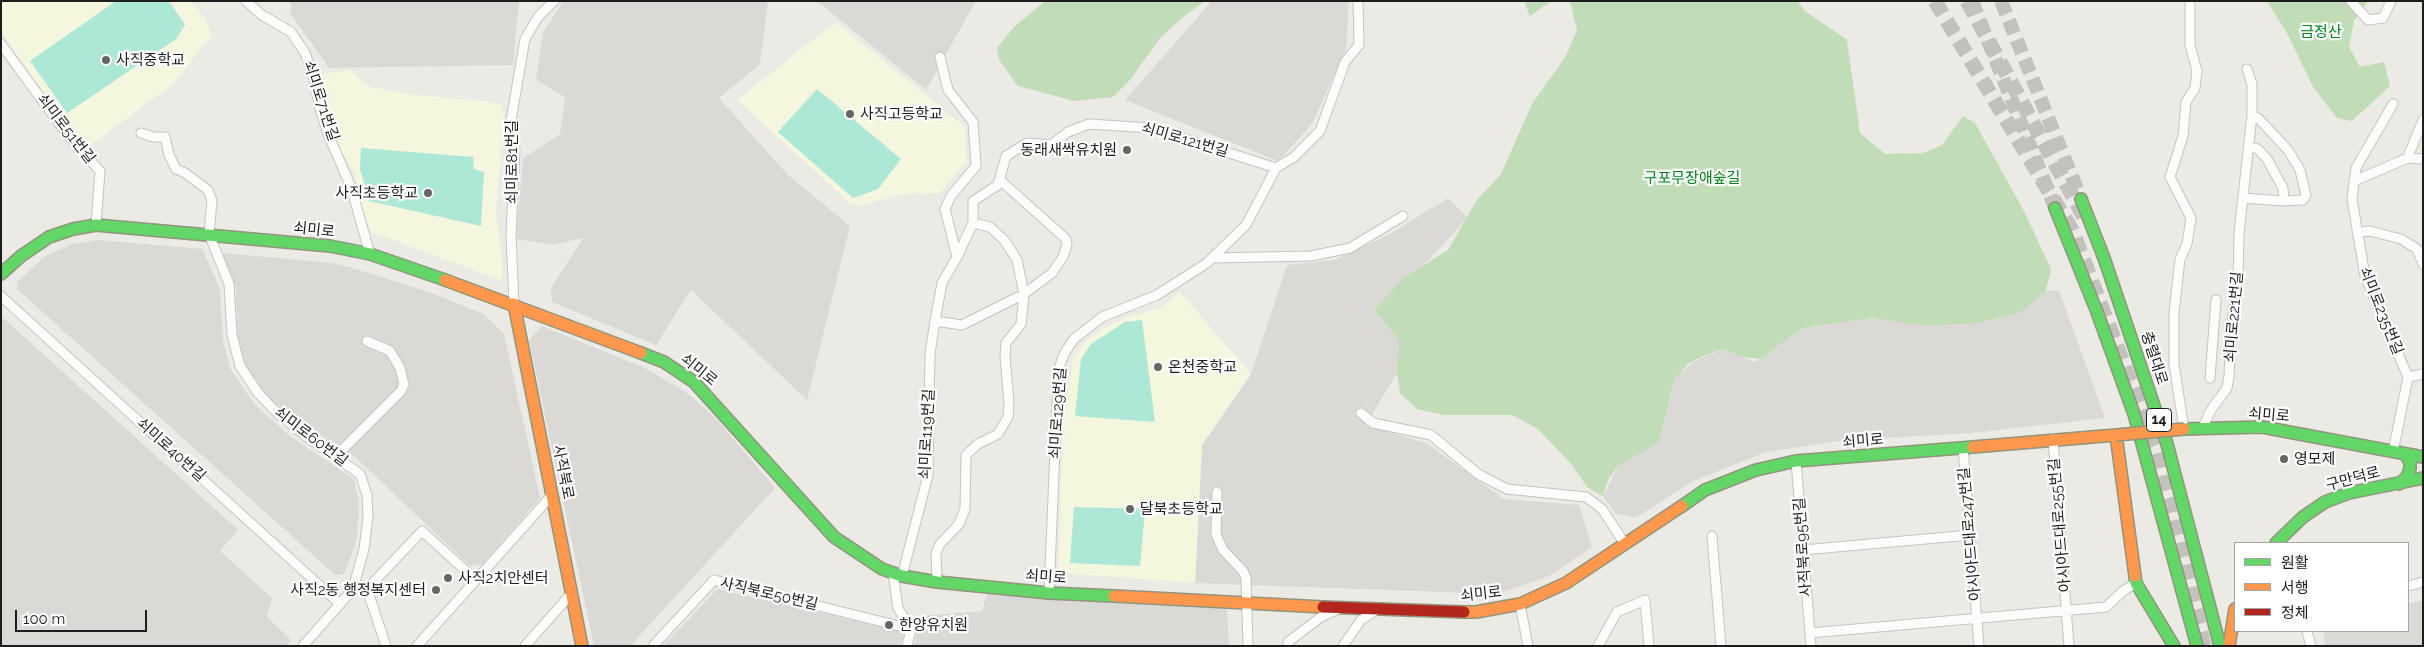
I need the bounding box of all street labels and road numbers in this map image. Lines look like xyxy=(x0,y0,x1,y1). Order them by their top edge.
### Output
street label: 쇠미로71번길 xyxy=(300,59,342,143)
street label: 쇠미로51번길 xyxy=(33,91,99,167)
street label: 쇠미로121번길 xyxy=(1139,119,1231,161)
street label: 쇠미로81번길 xyxy=(503,120,521,204)
street label: 쇠미로 xyxy=(292,219,336,241)
street label: 쇠미로235번길 xyxy=(2355,265,2407,357)
street label: 쇠미로221번길 xyxy=(2221,271,2247,363)
street label: 충렬대로 xyxy=(2137,329,2171,387)
street label: 쇠미로 xyxy=(677,350,721,390)
street label: 쇠미로129번길 xyxy=(1046,366,1070,460)
street label: 쇠미로119번길 xyxy=(916,388,938,480)
street label: 쇠미로60번길 xyxy=(271,404,351,470)
street label: 쇠미로 xyxy=(2248,404,2290,426)
road number: 14 xyxy=(2146,408,2172,432)
street label: 쇠미로40번길 xyxy=(133,414,209,486)
street label: 쇠미로 xyxy=(1842,430,1884,452)
street label: 사직북로 xyxy=(549,443,577,501)
street label: 아시아드대로255번길 xyxy=(2045,457,2075,593)
street label: 구만덕로 xyxy=(2324,463,2382,495)
street label: 아시아드대로247번길 xyxy=(1955,466,1985,602)
street label: 사직북로95번길 xyxy=(1791,497,1815,597)
street label: 쇠미로 xyxy=(1025,567,1067,587)
street label: 사직북로50번길 xyxy=(718,574,820,614)
street label: 쇠미로 xyxy=(1459,583,1503,605)

